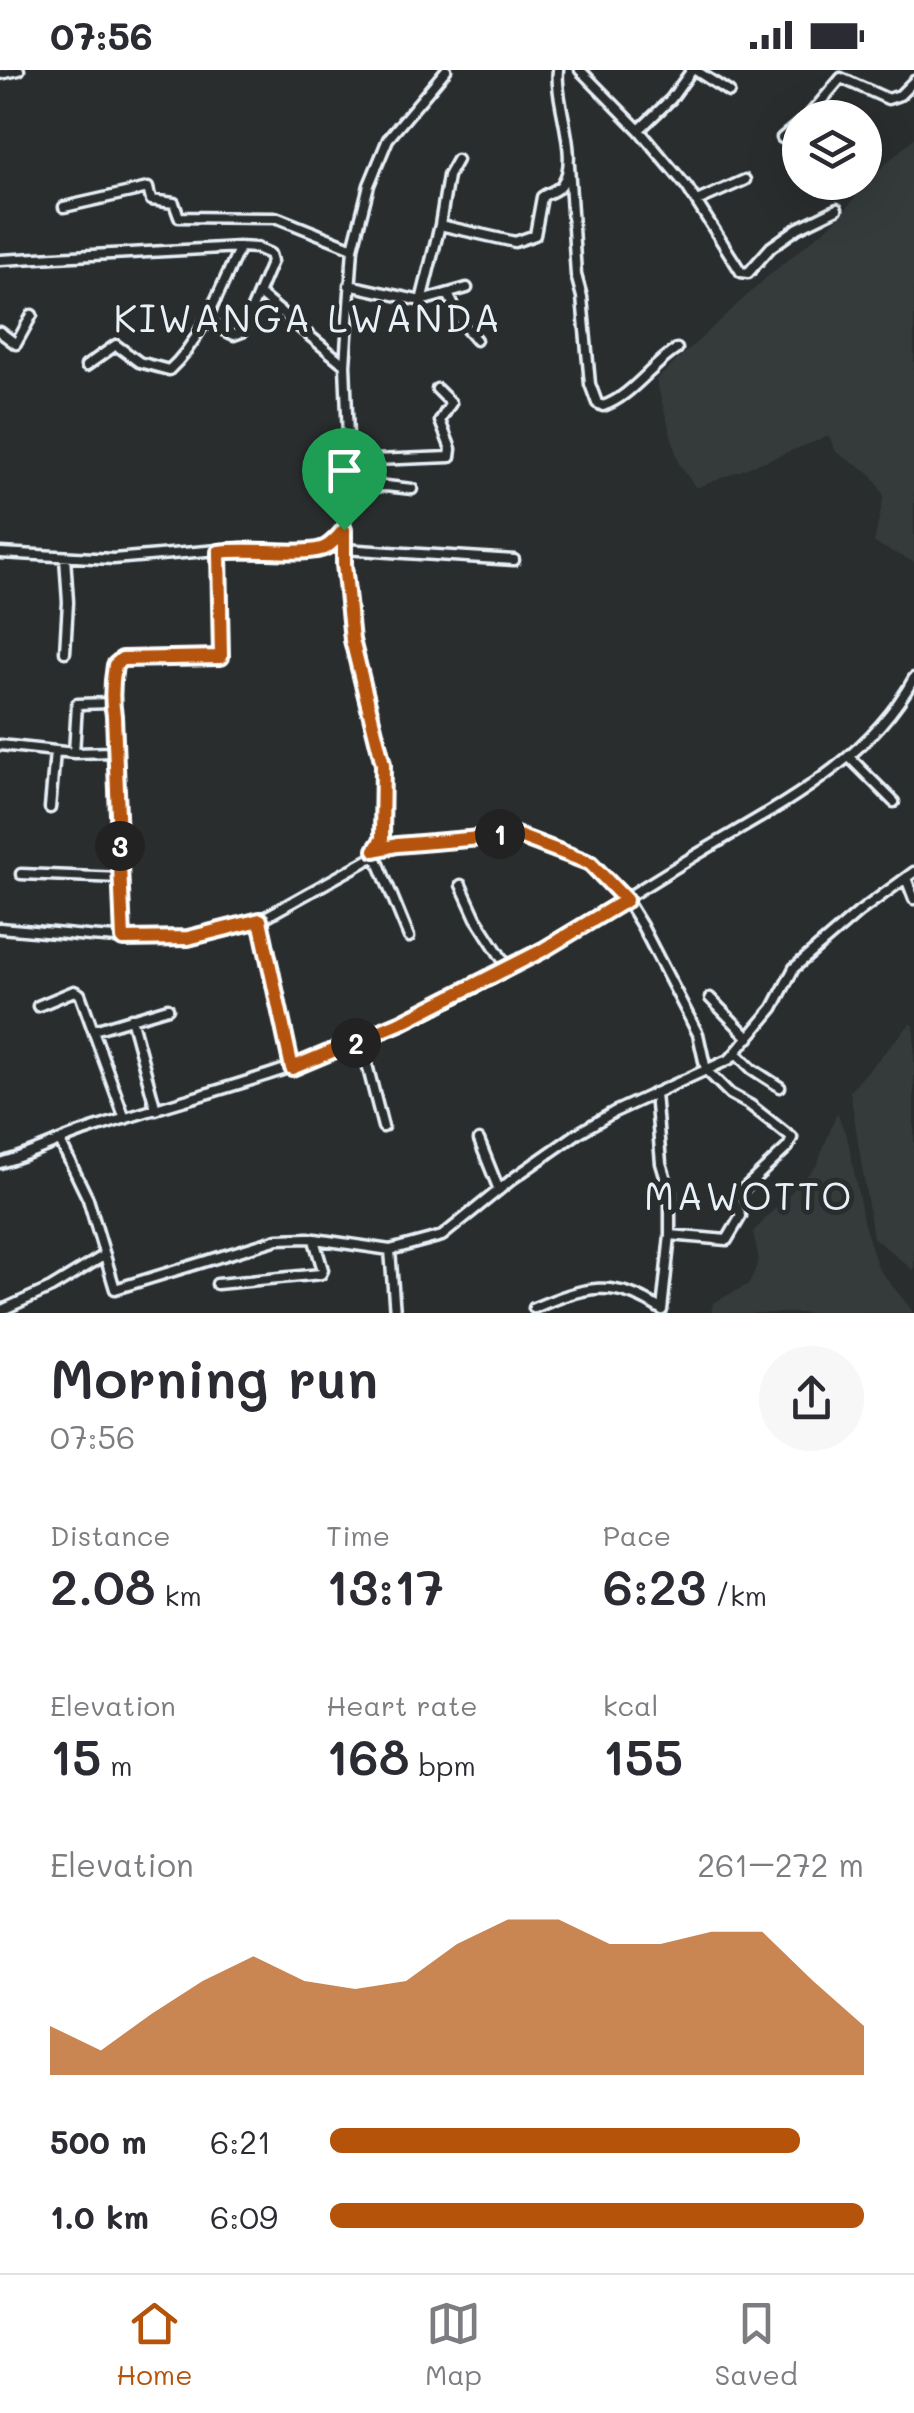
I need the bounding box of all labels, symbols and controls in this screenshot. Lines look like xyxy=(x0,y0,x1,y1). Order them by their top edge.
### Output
text: 07:56 xyxy=(50,10,153,60)
map controls xyxy=(782,100,882,200)
button: layers xyxy=(782,100,882,200)
district label: KIWANGA LWANDA xyxy=(113,292,503,342)
pin xyxy=(302,428,387,531)
icon: arrive xyxy=(317,443,372,498)
pin: 1 xyxy=(475,809,525,859)
text: 1 xyxy=(494,816,506,852)
pin: 3 xyxy=(95,821,145,871)
text: 3 xyxy=(112,828,128,864)
pin: 2 xyxy=(331,1018,381,1068)
text: 2 xyxy=(348,1025,364,1061)
district label: MAWOTTO xyxy=(644,1170,854,1220)
text: Morning run xyxy=(50,1341,378,1413)
button: share xyxy=(759,1346,864,1451)
text: 07:56 xyxy=(50,1415,135,1457)
text: Distance xyxy=(50,1517,171,1553)
text: Time xyxy=(326,1517,390,1553)
text: Pace xyxy=(603,1517,671,1553)
text: 2.08 xyxy=(50,1553,156,1619)
text: 13:17 xyxy=(326,1553,444,1619)
text: 6:23 xyxy=(603,1553,706,1619)
text: km xyxy=(156,1577,202,1613)
text: /km xyxy=(706,1577,767,1613)
text: Elevation xyxy=(50,1687,176,1723)
text: Heart rate xyxy=(326,1687,478,1723)
text: kcal xyxy=(603,1687,658,1723)
text: 15 xyxy=(50,1723,101,1789)
text: 168 xyxy=(326,1723,410,1789)
text: 155 xyxy=(603,1723,683,1789)
text: m xyxy=(101,1747,133,1783)
text: bpm xyxy=(410,1747,476,1783)
text: Elevation xyxy=(50,1843,194,1885)
text: 261–272 m xyxy=(697,1843,864,1885)
text: 500 m xyxy=(50,2120,147,2162)
text: 6:21 xyxy=(210,2120,271,2162)
text: 1.0 km xyxy=(50,2195,149,2237)
text: 6:09 xyxy=(210,2195,278,2237)
tab: Home xyxy=(116,2296,192,2392)
tab: Map xyxy=(425,2296,482,2392)
tab: Saved xyxy=(715,2296,798,2392)

